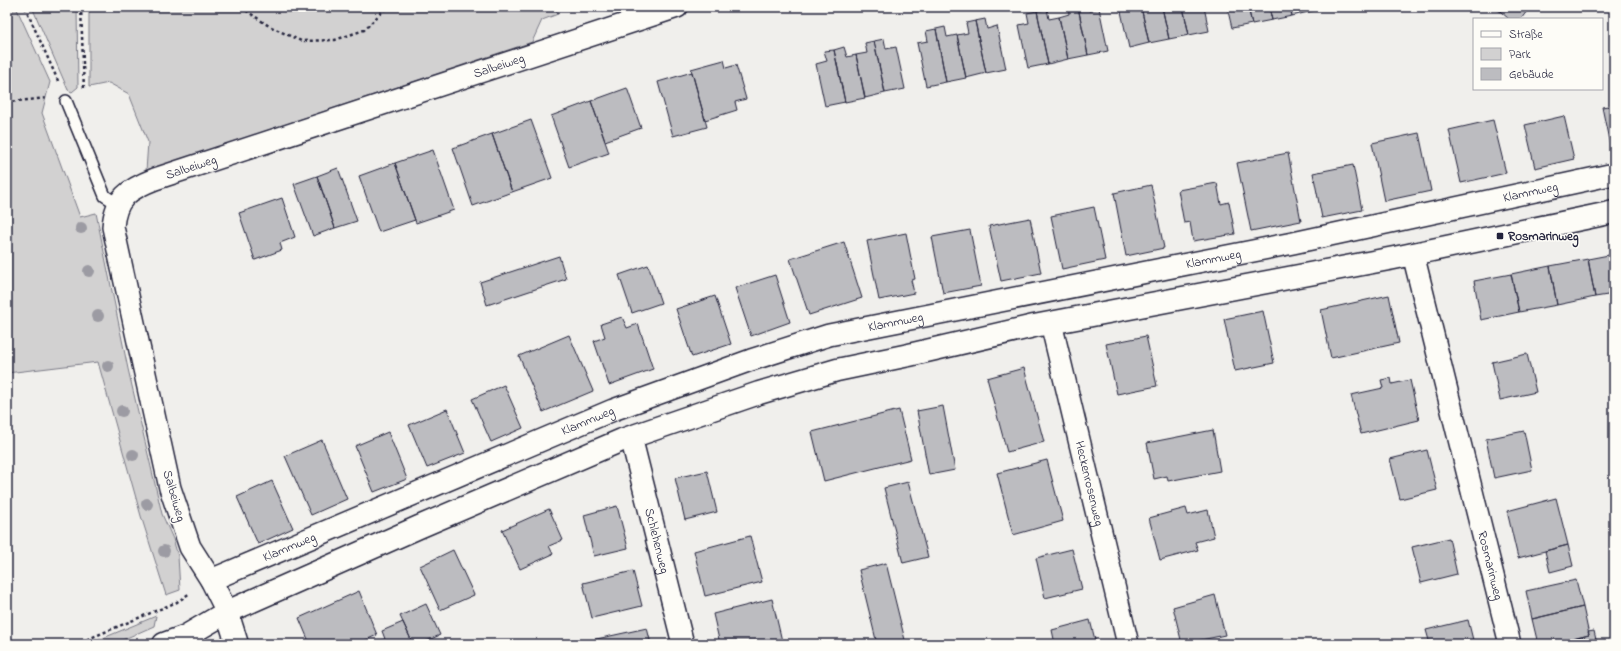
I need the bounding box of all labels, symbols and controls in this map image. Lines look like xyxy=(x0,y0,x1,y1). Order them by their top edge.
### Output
legend xyxy=(1473,18,1603,90)
text: Straße xyxy=(1509,26,1543,44)
text: Park xyxy=(1509,46,1531,64)
street label: Salbeiweg xyxy=(471,48,527,83)
text: Gebäude xyxy=(1509,66,1554,84)
street label: Salbeiweg xyxy=(163,150,220,184)
street label: Klammweg xyxy=(1501,177,1560,207)
place label: Rosmarinweg xyxy=(1507,227,1579,248)
marker: Rosmarinweg xyxy=(1495,231,1505,241)
street label: Klammweg xyxy=(1184,244,1243,274)
street label: Klammweg xyxy=(866,307,925,337)
street label: Klammweg xyxy=(558,401,618,440)
street label: Heckenrosenweg xyxy=(1070,439,1109,528)
street label: Salbeiweg xyxy=(157,468,190,524)
street label: Schlehenweg xyxy=(640,506,674,576)
street label: Klammweg xyxy=(260,527,319,567)
street label: Rosmarinweg xyxy=(1473,529,1508,603)

